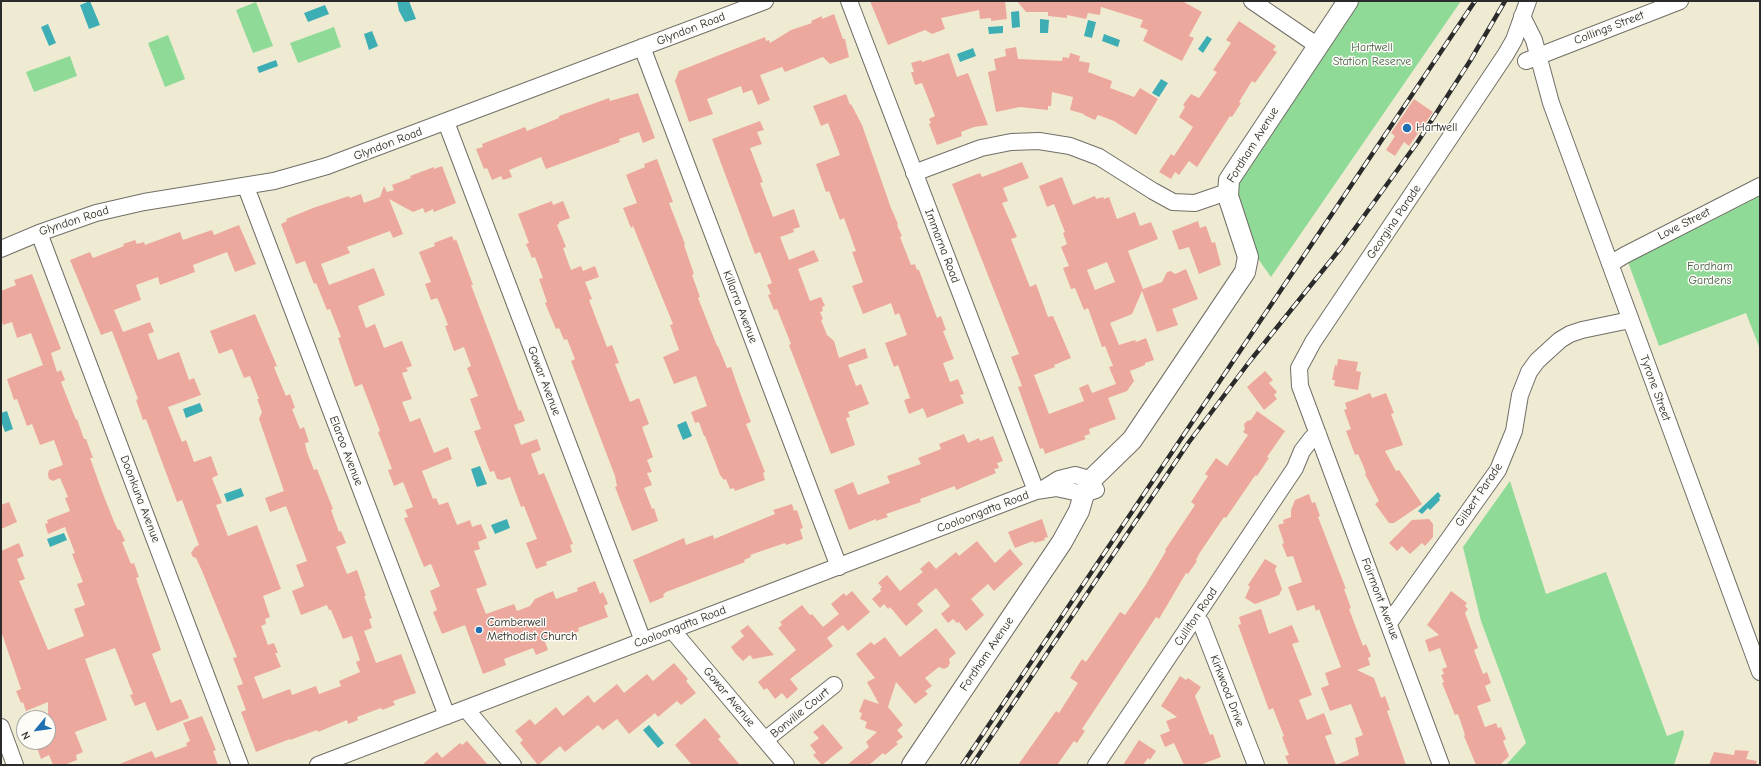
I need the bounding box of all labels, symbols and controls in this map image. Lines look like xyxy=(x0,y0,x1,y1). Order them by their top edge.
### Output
street label: Collings Street xyxy=(1572,8,1646,48)
street label: Glyndon Road xyxy=(655,9,727,49)
park label: Hartwell Station Reserve xyxy=(1333,41,1411,69)
street label: Fordham Avenue xyxy=(1224,105,1282,185)
place label: Hartwell xyxy=(1416,121,1457,135)
marker: Hartwell xyxy=(1401,122,1413,134)
street label: Glyndon Road xyxy=(352,124,424,164)
street label: Georgina Parade xyxy=(1364,182,1424,262)
street label: Glyndon Road xyxy=(37,203,111,239)
street label: Love Street xyxy=(1655,205,1713,243)
street label: Immarna Road xyxy=(921,207,963,285)
park label: Fordham Gardens xyxy=(1687,260,1733,288)
street label: Killarra Avenue xyxy=(719,269,761,345)
street label: Gowar Avenue xyxy=(524,344,564,418)
street label: Tyrone Street xyxy=(1636,353,1674,423)
street label: Elaroo Avenue xyxy=(326,414,366,488)
street label: Doonkuna Avenue xyxy=(117,453,163,545)
street label: Gilbert Parade xyxy=(1452,460,1506,530)
street label: Cooloongatta Road xyxy=(935,488,1031,536)
street label: Fairmont Avenue xyxy=(1358,556,1402,642)
street label: Culliton Road xyxy=(1171,585,1221,649)
street label: Cooloongatta Road xyxy=(632,603,728,651)
street label: Fordham Avenue xyxy=(957,614,1017,694)
place label: Camberwell Methodist Church xyxy=(487,616,577,644)
marker: Camberwell Methodist Church xyxy=(474,625,484,635)
street label: Kirkwood Drive xyxy=(1207,653,1247,729)
street label: Gowar Avenue xyxy=(700,664,758,730)
street label: Bonville Court xyxy=(768,685,832,741)
north arrow xyxy=(16,710,56,750)
text: N xyxy=(19,729,33,742)

